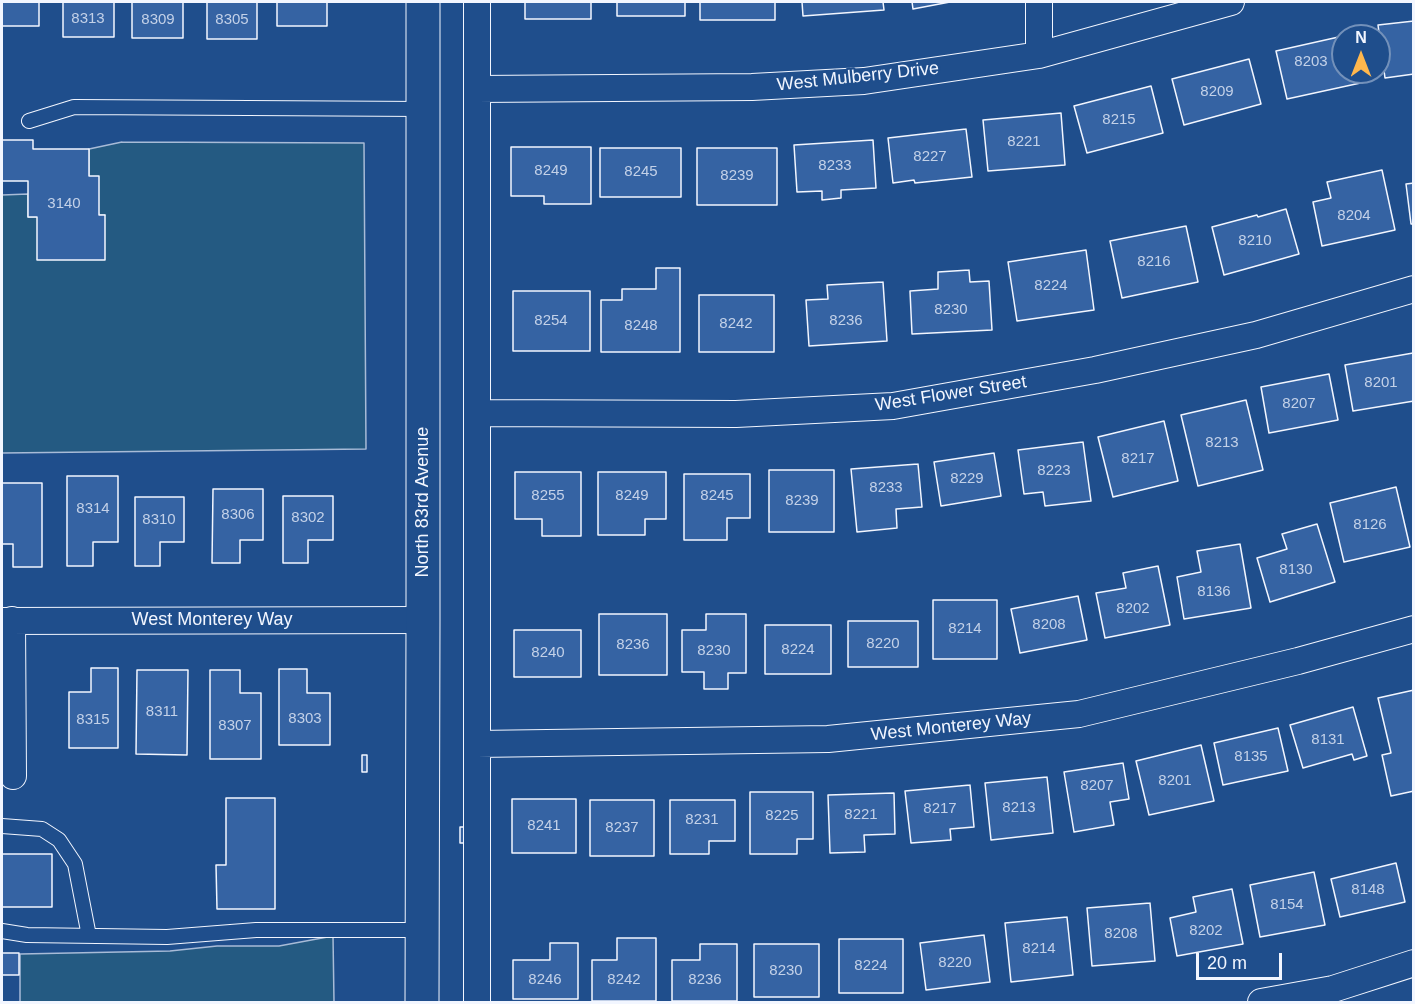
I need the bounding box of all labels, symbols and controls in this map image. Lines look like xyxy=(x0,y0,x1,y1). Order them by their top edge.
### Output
house number: 8313 xyxy=(71,10,105,28)
house number: 8309 xyxy=(141,11,175,29)
house number: 8305 xyxy=(215,11,249,29)
north arrow xyxy=(1331,24,1391,84)
text: N xyxy=(1355,29,1367,46)
house number: 8203 xyxy=(1294,53,1328,71)
street label: West Mulberry Drive xyxy=(776,58,940,96)
house number: 8209 xyxy=(1200,83,1234,101)
house number: 8215 xyxy=(1102,111,1136,129)
house number: 8221 xyxy=(1007,133,1041,151)
house number: 8227 xyxy=(913,148,947,166)
house number: 8233 xyxy=(818,157,852,175)
house number: 8249 xyxy=(534,162,568,180)
house number: 8245 xyxy=(624,163,658,181)
house number: 8239 xyxy=(720,167,754,185)
house number: 3140 xyxy=(47,195,81,213)
house number: 8204 xyxy=(1337,207,1371,225)
house number: 8210 xyxy=(1238,232,1272,250)
house number: 8216 xyxy=(1137,253,1171,271)
house number: 8224 xyxy=(1034,277,1068,295)
house number: 8230 xyxy=(934,301,968,319)
house number: 8254 xyxy=(534,312,568,330)
house number: 8236 xyxy=(829,312,863,330)
house number: 8242 xyxy=(719,315,753,333)
house number: 8248 xyxy=(624,317,658,335)
street label: West Flower Street xyxy=(874,371,1028,417)
house number: 8201 xyxy=(1364,374,1398,392)
house number: 8207 xyxy=(1282,395,1316,413)
street label: North 83rd Avenue xyxy=(412,427,434,577)
house number: 8213 xyxy=(1205,434,1239,452)
house number: 8217 xyxy=(1121,450,1155,468)
house number: 8223 xyxy=(1037,462,1071,480)
house number: 8229 xyxy=(950,470,984,488)
house number: 8233 xyxy=(869,479,903,497)
house number: 8255 xyxy=(531,487,565,505)
house number: 8249 xyxy=(615,487,649,505)
house number: 8245 xyxy=(700,487,734,505)
house number: 8239 xyxy=(785,492,819,510)
house number: 8314 xyxy=(76,500,110,518)
house number: 8306 xyxy=(221,506,255,524)
house number: 8302 xyxy=(291,509,325,527)
house number: 8310 xyxy=(142,511,176,529)
house number: 8126 xyxy=(1353,516,1387,534)
house number: 8130 xyxy=(1279,561,1313,579)
house number: 8136 xyxy=(1197,583,1231,601)
house number: 8202 xyxy=(1116,600,1150,618)
street label: West Monterey Way xyxy=(131,609,293,631)
house number: 8208 xyxy=(1032,616,1066,634)
house number: 8214 xyxy=(948,620,982,638)
house number: 8220 xyxy=(866,635,900,653)
house number: 8236 xyxy=(616,636,650,654)
house number: 8224 xyxy=(781,641,815,659)
house number: 8230 xyxy=(697,642,731,660)
house number: 8240 xyxy=(531,644,565,662)
house number: 8311 xyxy=(146,703,178,721)
street label: West Monterey Way xyxy=(870,708,1032,746)
house number: 8303 xyxy=(288,710,322,728)
house number: 8315 xyxy=(76,711,110,729)
house number: 8307 xyxy=(218,717,252,735)
house number: 8131 xyxy=(1311,731,1345,749)
house number: 8135 xyxy=(1234,748,1268,766)
house number: 8201 xyxy=(1158,772,1192,790)
house number: 8207 xyxy=(1080,777,1114,795)
house number: 8213 xyxy=(1002,799,1036,817)
house number: 8217 xyxy=(923,800,957,818)
house number: 8221 xyxy=(844,806,878,824)
house number: 8225 xyxy=(765,807,799,825)
house number: 8231 xyxy=(685,811,719,829)
house number: 8241 xyxy=(527,817,561,835)
house number: 8237 xyxy=(605,819,639,837)
house number: 8148 xyxy=(1351,881,1385,899)
house number: 8154 xyxy=(1270,896,1304,914)
house number: 8202 xyxy=(1189,922,1223,940)
house number: 8208 xyxy=(1104,925,1138,943)
house number: 8214 xyxy=(1022,940,1056,958)
scale bar xyxy=(1199,941,1284,979)
text: 20 m xyxy=(1207,953,1247,973)
house number: 8220 xyxy=(938,954,972,972)
house number: 8224 xyxy=(854,957,888,975)
house number: 8230 xyxy=(769,962,803,980)
house number: 8246 xyxy=(528,971,562,989)
house number: 8242 xyxy=(607,971,641,989)
house number: 8236 xyxy=(688,971,722,989)

